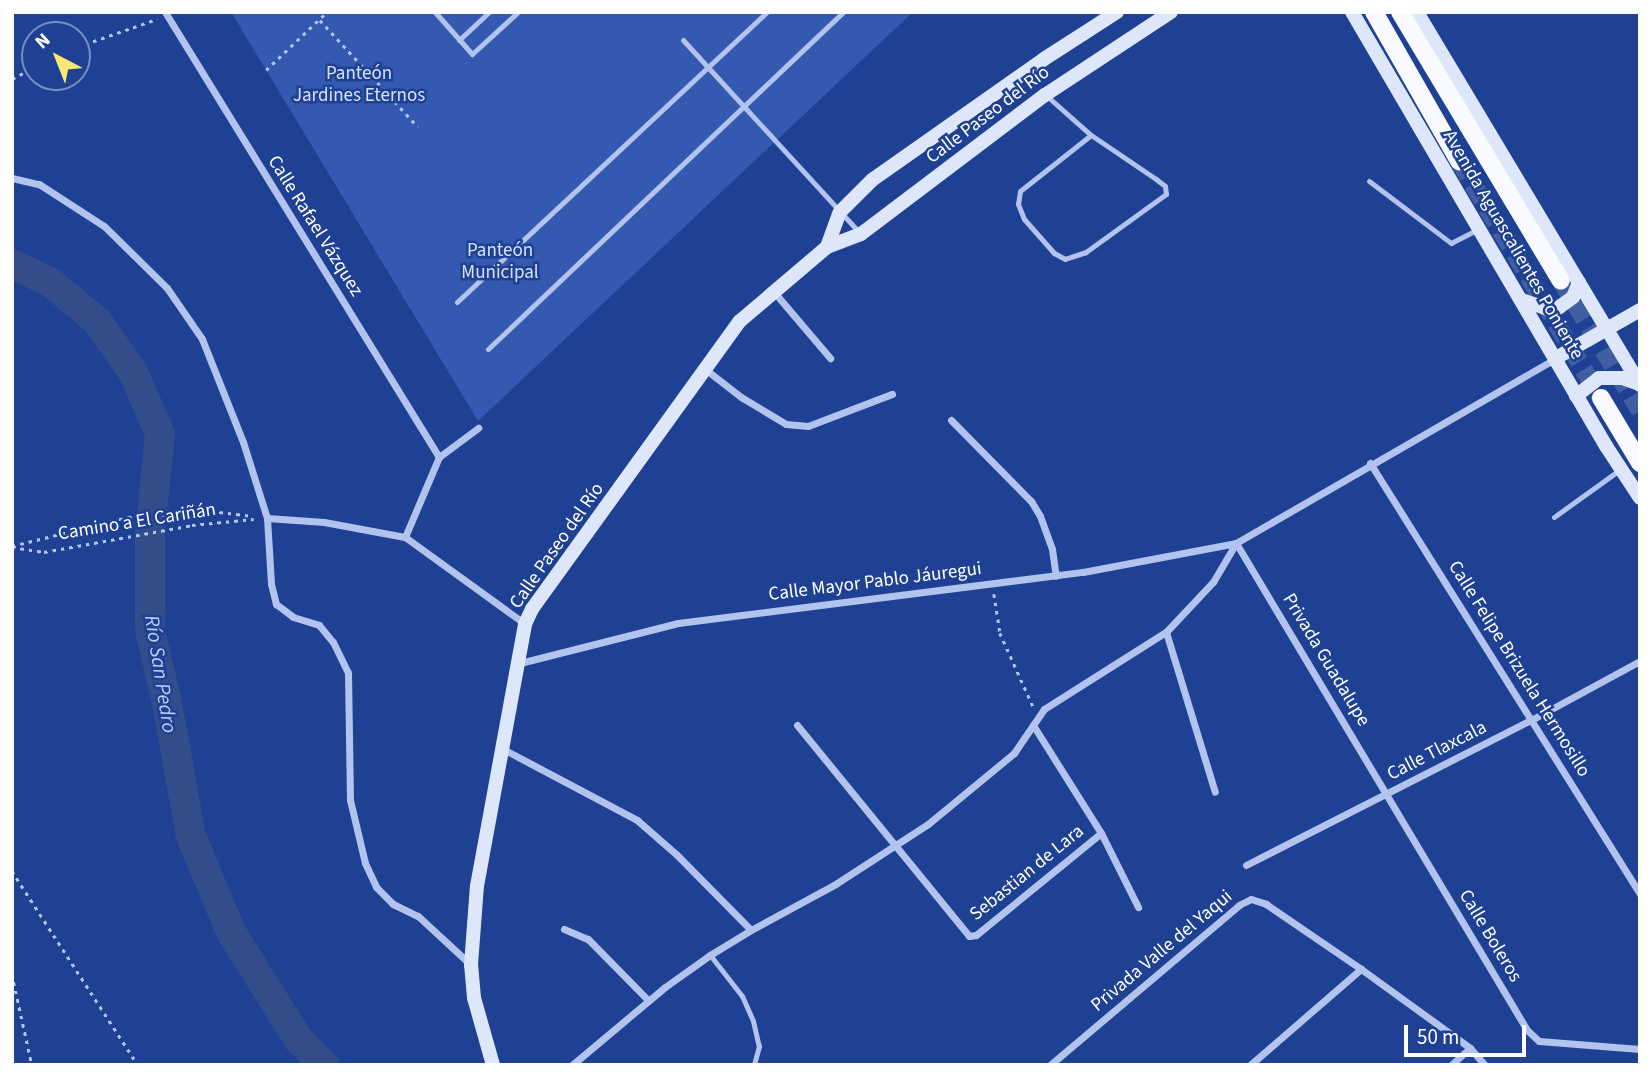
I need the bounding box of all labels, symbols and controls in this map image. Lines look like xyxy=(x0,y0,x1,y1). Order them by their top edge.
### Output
north arrow xyxy=(21,21,91,91)
text: N xyxy=(29,27,57,56)
street label: Calle Paseo del Río xyxy=(922,61,1054,169)
park label: Panteón Jardines Eternos xyxy=(293,63,425,107)
street label: Avenida Aguascalientes Poniente xyxy=(1438,126,1588,364)
street label: Calle Rafael Vázquez xyxy=(262,151,368,301)
park label: Panteón Municipal xyxy=(461,240,539,284)
street label: Calle Paseo del Río xyxy=(505,479,609,613)
street label: Camino a El Cariñán xyxy=(56,498,218,546)
street label: Calle Felipe Brizuela Hermosillo xyxy=(1443,557,1595,781)
street label: Calle Mayor Pablo Jáuregui xyxy=(767,558,983,606)
street label: Privada Guadalupe xyxy=(1277,589,1375,731)
water label: Río San Pedro xyxy=(139,613,183,735)
street label: Calle Tlaxcala xyxy=(1383,716,1491,786)
street label: Sebastian de Lara xyxy=(965,820,1089,926)
street label: Privada Valle del Yaqui xyxy=(1087,885,1237,1017)
street label: Calle Boleros xyxy=(1454,886,1526,986)
scale bar xyxy=(1407,1010,1530,1054)
text: 50 m xyxy=(1417,1022,1459,1052)

